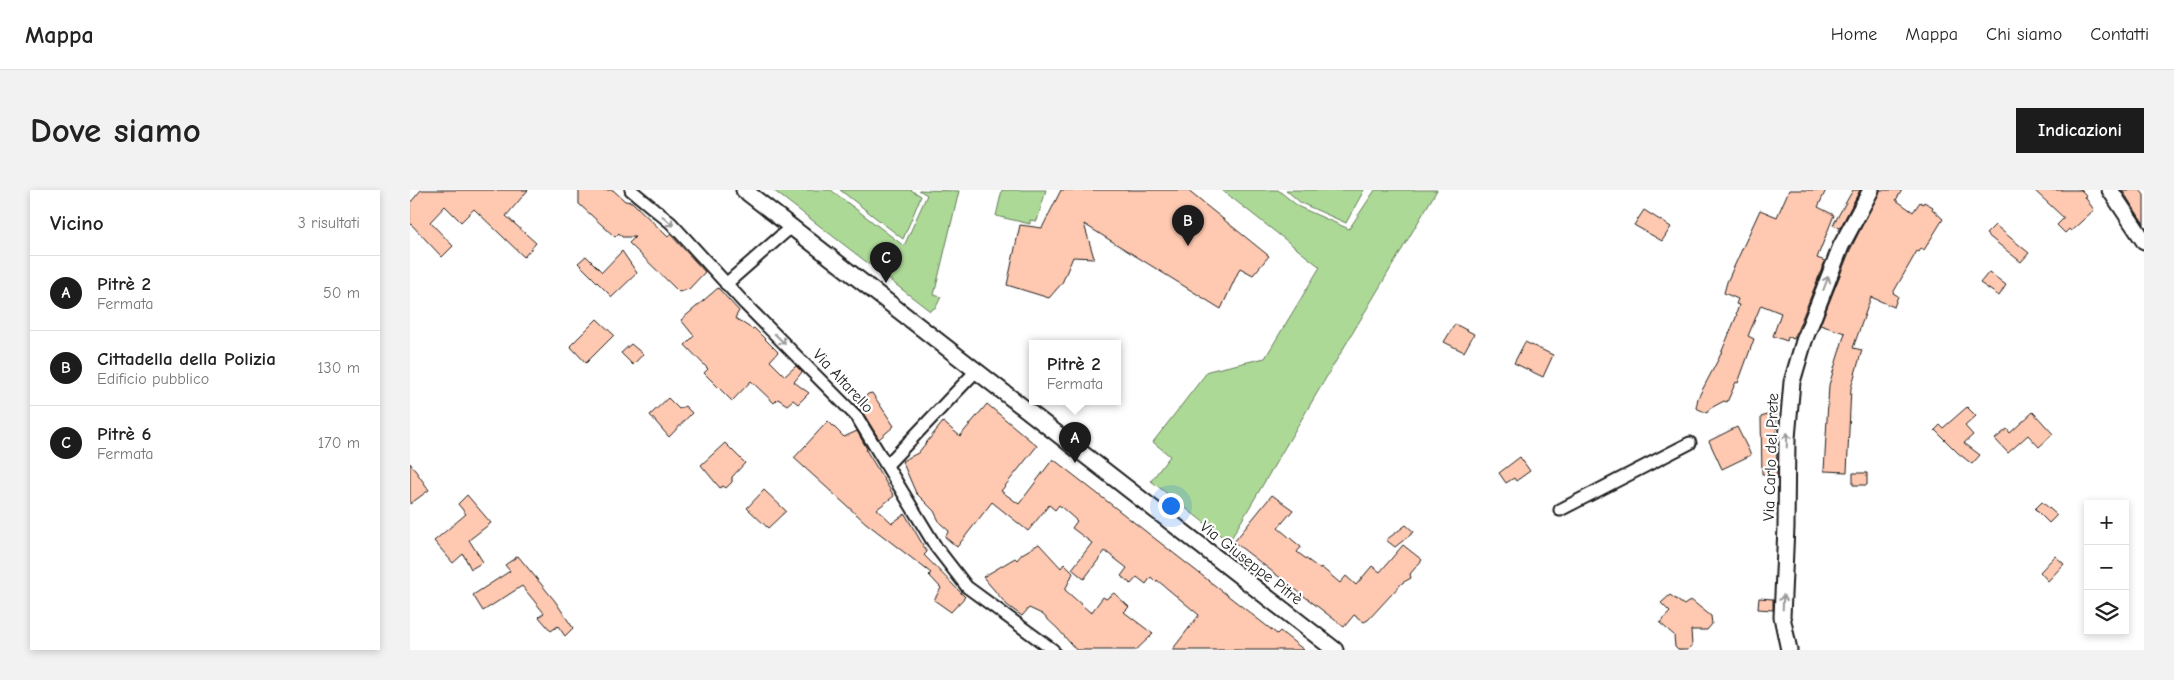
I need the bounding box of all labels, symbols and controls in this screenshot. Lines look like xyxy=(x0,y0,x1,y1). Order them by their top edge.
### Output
text: Mappa xyxy=(25,21,94,49)
text: Home xyxy=(1831,24,1877,45)
text: Mappa xyxy=(1905,24,1958,45)
text: Chi siamo xyxy=(1986,24,2062,45)
text: Contatti xyxy=(2090,24,2149,45)
button: Indicazioni xyxy=(2016,108,2144,153)
text: Dove siamo xyxy=(30,110,201,151)
pin: B xyxy=(1172,205,1204,246)
text: Vicino xyxy=(50,211,104,235)
text: 3 risultati xyxy=(298,214,360,232)
one-way arrow xyxy=(662,216,675,227)
pin: C xyxy=(870,242,902,283)
text: Pitrè 2 xyxy=(97,273,151,295)
one-way arrow xyxy=(1822,276,1832,291)
text: A xyxy=(62,284,70,302)
text: 50 m xyxy=(323,284,360,302)
text: Fermata xyxy=(97,295,154,313)
one-way arrow xyxy=(774,333,786,346)
popup xyxy=(1029,340,1121,405)
street label: Via Altarello xyxy=(809,345,877,417)
text: Cittadella della Polizia xyxy=(97,348,276,370)
text: Pitrè 2 xyxy=(1047,353,1101,375)
text: B xyxy=(61,359,71,377)
text: 130 m xyxy=(317,359,360,377)
text: Edificio pubblico xyxy=(97,370,209,388)
text: Fermata xyxy=(1047,375,1103,393)
street label: Via Carlo del Prete xyxy=(1760,393,1782,521)
pin: A xyxy=(1059,422,1091,463)
text: Pitrè 6 xyxy=(97,423,151,445)
one-way arrow xyxy=(1782,432,1792,448)
text: C xyxy=(61,434,71,452)
text: 170 m xyxy=(318,434,360,452)
text: Fermata xyxy=(97,445,154,463)
your location xyxy=(1158,493,1184,519)
map controls xyxy=(2084,500,2129,635)
button: + xyxy=(2084,500,2129,545)
street label: Via Giuseppe Pitrè xyxy=(1196,517,1306,609)
button: − xyxy=(2084,545,2129,590)
button: layers xyxy=(2084,590,2129,635)
one-way arrow xyxy=(1778,594,1788,610)

